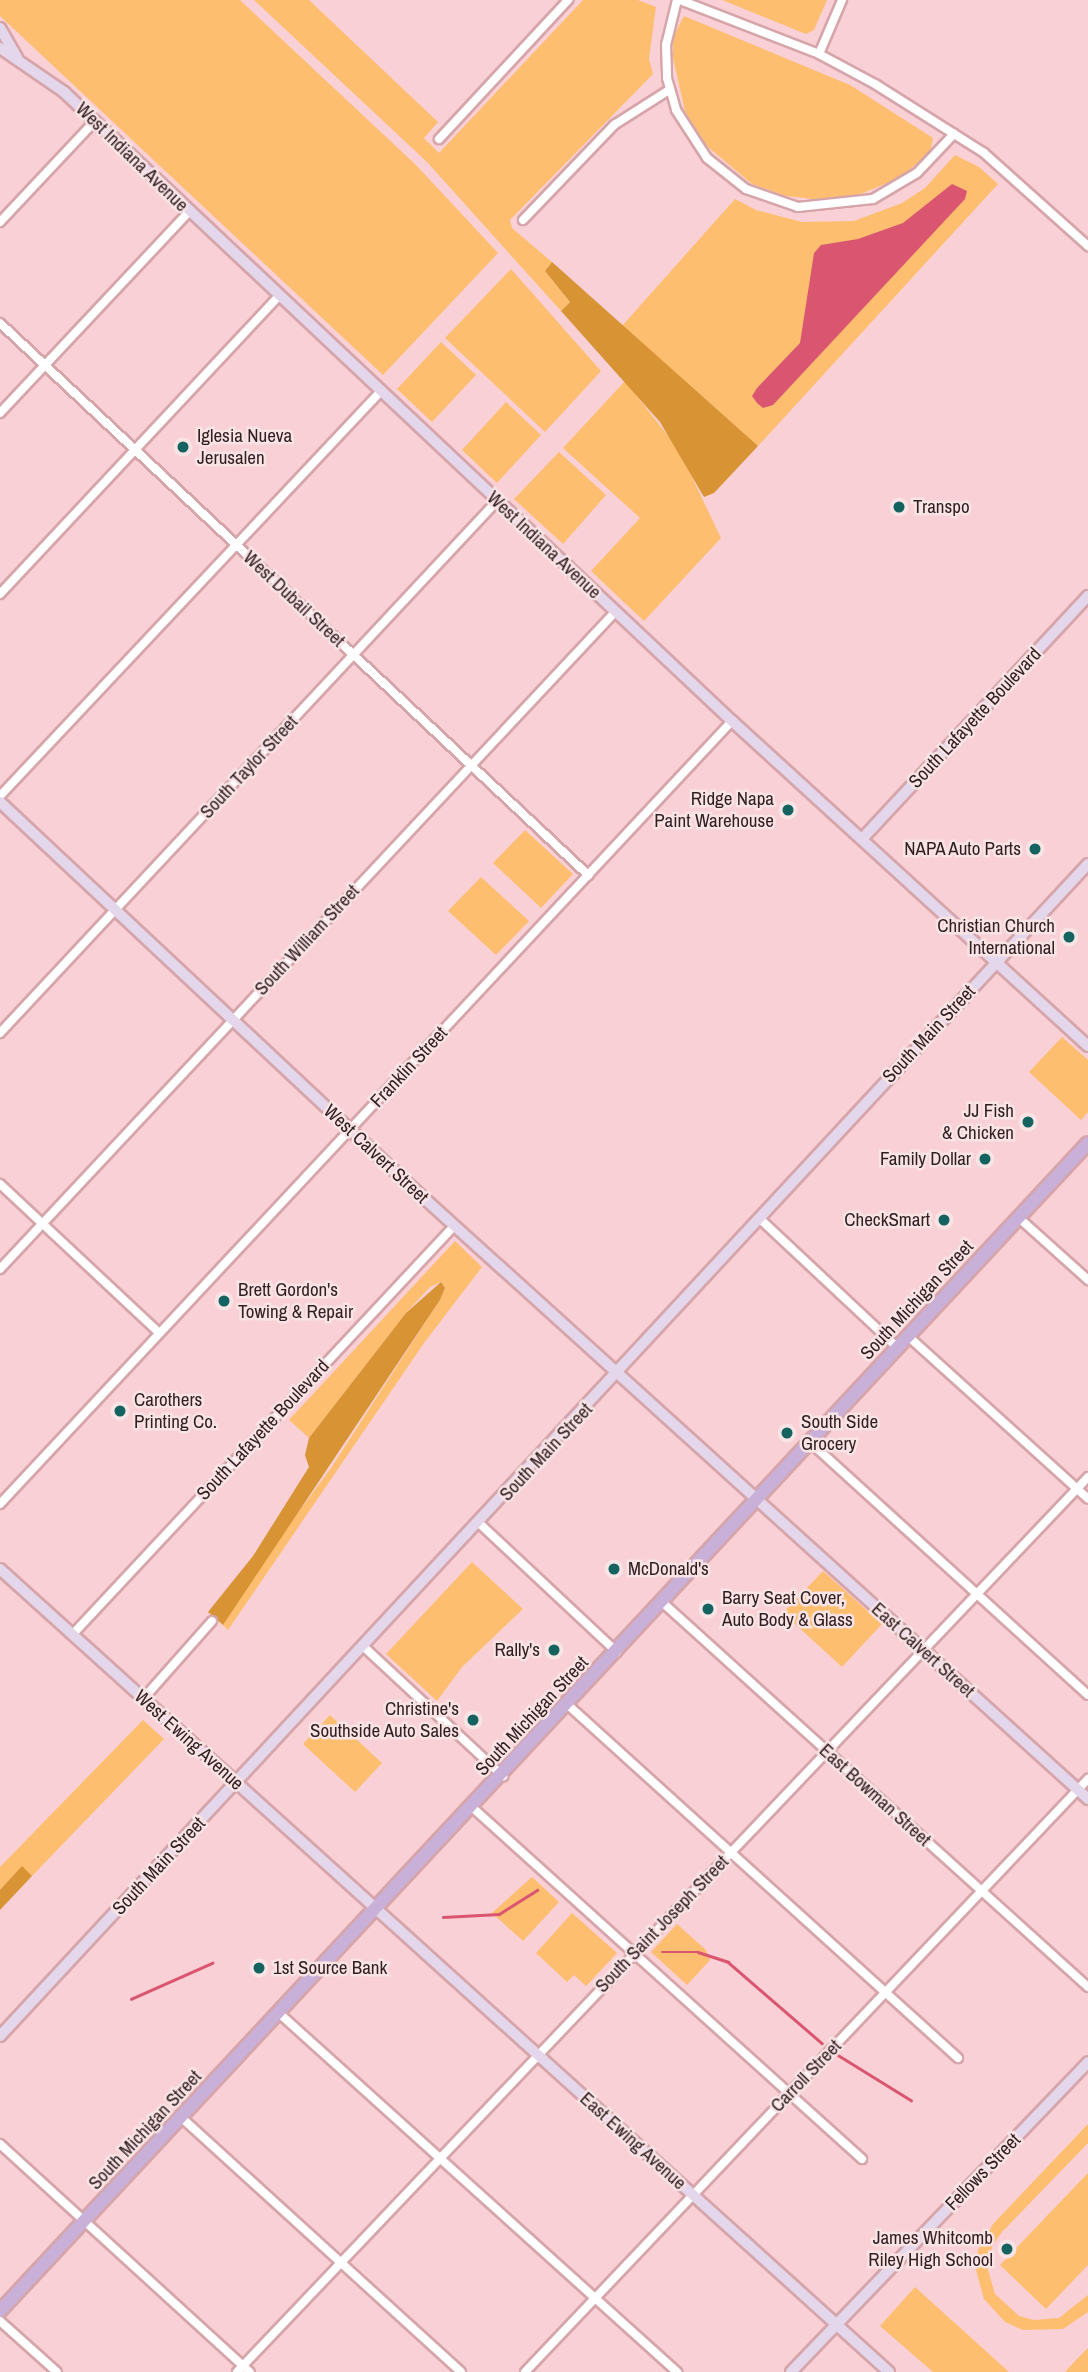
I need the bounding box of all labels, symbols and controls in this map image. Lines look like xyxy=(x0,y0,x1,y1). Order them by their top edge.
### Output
street label: West Indiana Avenue xyxy=(71,97,193,217)
place label: Iglesia Nueva Jerusalen xyxy=(197,425,292,469)
marker: Iglesia Nueva Jerusalen xyxy=(175,439,191,455)
street label: West Indiana Avenue xyxy=(482,486,606,604)
place label: Transpo xyxy=(913,496,970,518)
marker: Transpo xyxy=(891,499,907,515)
street label: West Dubail Street xyxy=(239,546,349,652)
street label: South Lafayette Boulevard xyxy=(904,643,1046,793)
street label: South Taylor Street xyxy=(195,711,303,823)
place label: Ridge Napa Paint Warehouse xyxy=(654,788,774,832)
marker: Ridge Napa Paint Warehouse xyxy=(780,802,796,818)
place label: NAPA Auto Parts xyxy=(903,838,1021,860)
marker: NAPA Auto Parts xyxy=(1027,841,1043,857)
street label: South William Street xyxy=(250,880,364,1000)
place label: Christian Church International xyxy=(937,915,1055,959)
marker: Christian Church International xyxy=(1061,929,1077,945)
street label: South Main Street xyxy=(878,980,980,1088)
street label: Franklin Street xyxy=(366,1022,452,1112)
street label: West Calvert Street xyxy=(319,1100,433,1208)
place label: JJ Fish & Chicken xyxy=(942,1100,1014,1144)
marker: JJ Fish & Chicken xyxy=(1020,1114,1036,1130)
place label: Family Dollar xyxy=(880,1148,971,1170)
marker: Family Dollar xyxy=(977,1151,993,1167)
place label: CheckSmart xyxy=(844,1209,930,1231)
marker: CheckSmart xyxy=(936,1212,952,1228)
street label: South Michigan Street xyxy=(856,1236,978,1364)
place label: Brett Gordon's Towing & Repair xyxy=(238,1279,353,1323)
marker: Brett Gordon's Towing & Repair xyxy=(216,1293,232,1309)
street label: South Lafayette Boulevard xyxy=(192,1355,334,1505)
place label: Carothers Printing Co. xyxy=(134,1389,217,1433)
street label: South Main Street xyxy=(495,1398,597,1506)
marker: Carothers Printing Co. xyxy=(112,1403,128,1419)
place label: South Side Grocery xyxy=(801,1411,878,1455)
marker: South Side Grocery xyxy=(779,1425,795,1441)
place label: McDonald's xyxy=(628,1558,709,1580)
marker: McDonald's xyxy=(606,1561,622,1577)
place label: Barry Seat Cover, Auto Body & Glass xyxy=(722,1587,853,1631)
street label: East Calvert Street xyxy=(867,1598,979,1702)
marker: Barry Seat Cover, Auto Body & Glass xyxy=(700,1601,716,1617)
place label: Rally's xyxy=(495,1639,540,1661)
marker: Rally's xyxy=(546,1642,562,1658)
street label: South Michigan Street xyxy=(471,1652,593,1780)
street label: West Ewing Avenue xyxy=(129,1685,249,1795)
place label: Christine's Southside Auto Sales xyxy=(309,1698,459,1742)
marker: Christine's Southside Auto Sales xyxy=(465,1712,481,1728)
street label: East Bowman Street xyxy=(815,1739,935,1851)
street label: South Main Street xyxy=(108,1812,210,1920)
street label: South Saint Joseph Street xyxy=(591,1851,733,1997)
place label: 1st Source Bank xyxy=(273,1957,387,1979)
marker: 1st Source Bank xyxy=(251,1960,267,1976)
street label: Carroll Street xyxy=(766,2035,846,2117)
street label: South Michigan Street xyxy=(84,2066,206,2194)
street label: East Ewing Avenue xyxy=(575,2087,691,2195)
street label: Fellows Street xyxy=(941,2129,1025,2215)
place label: James Whitcomb Riley High School xyxy=(868,2227,993,2271)
marker: James Whitcomb Riley High School xyxy=(999,2241,1015,2257)

